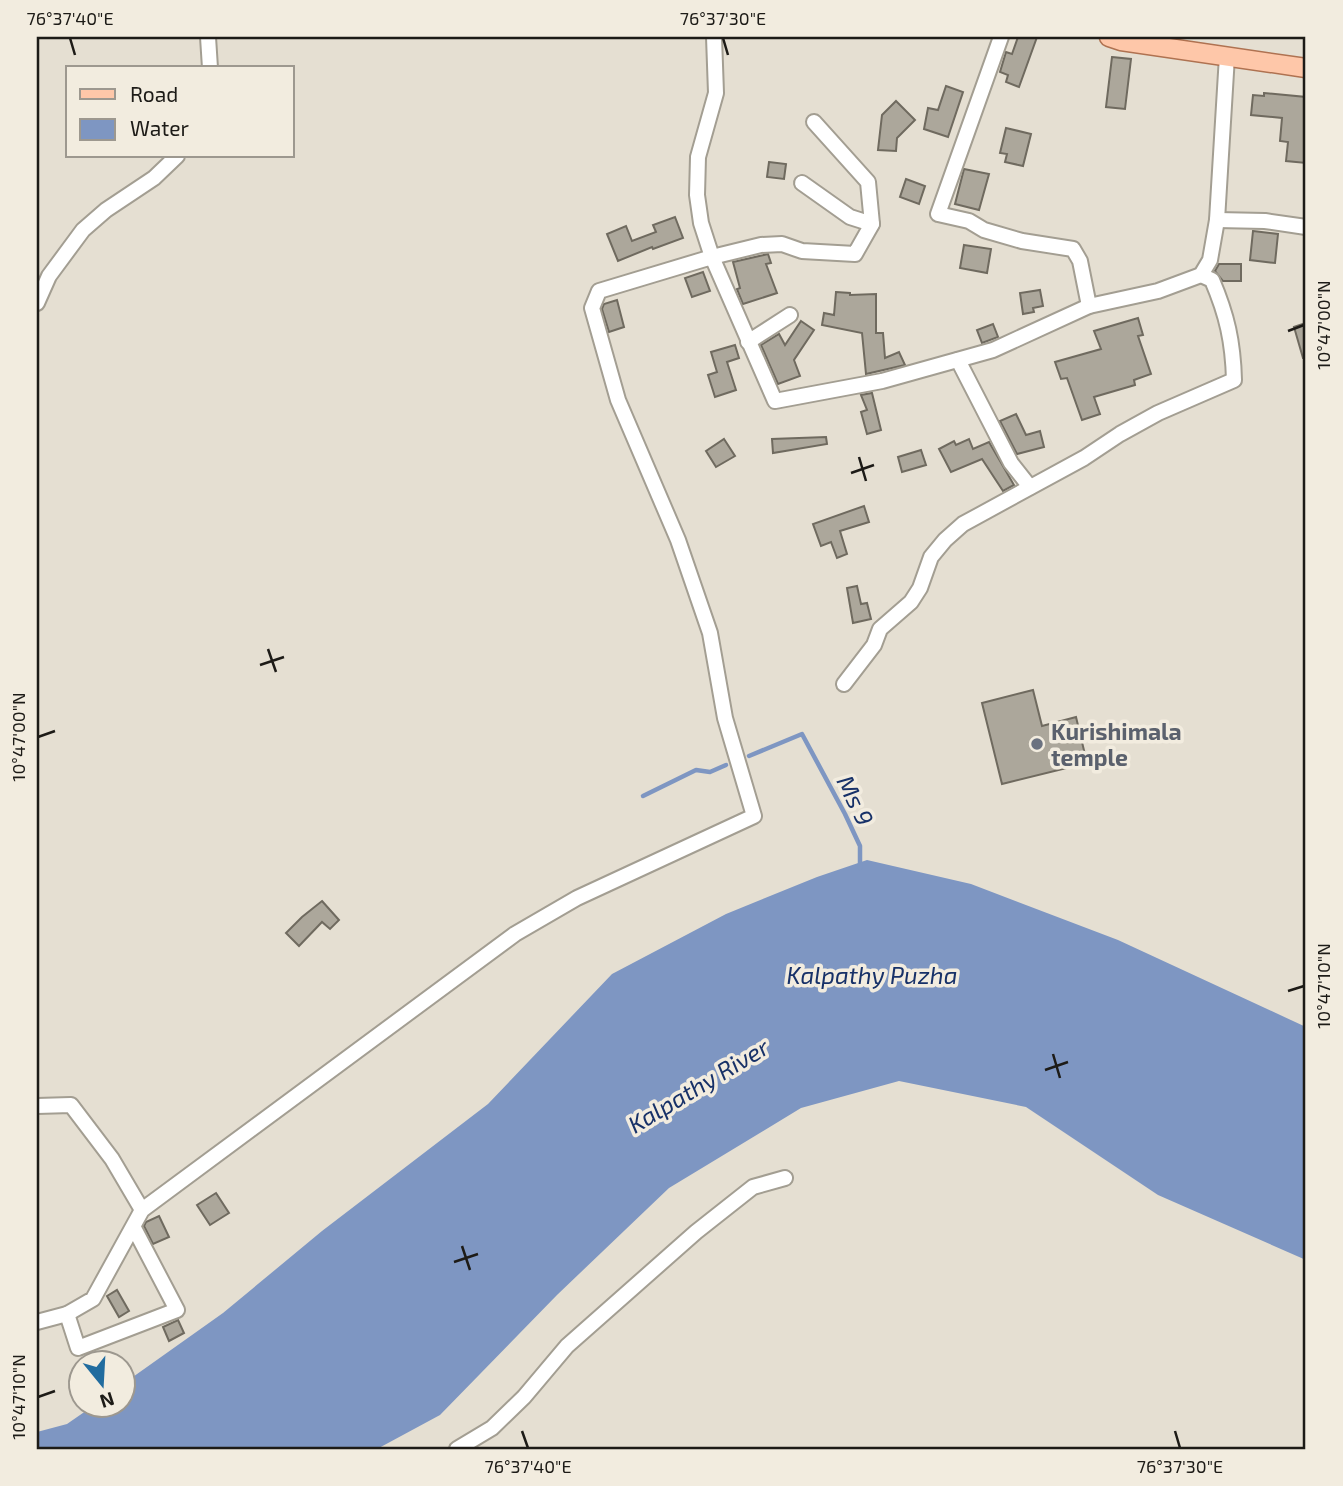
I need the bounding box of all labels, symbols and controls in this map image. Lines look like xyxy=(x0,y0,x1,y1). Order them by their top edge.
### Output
text: 76°37'40"E xyxy=(26,7,114,29)
text: 76°37'30"E xyxy=(680,7,766,29)
legend xyxy=(66,66,294,158)
text: Road xyxy=(130,81,178,106)
text: Water xyxy=(130,115,189,140)
text: 10°47'00"N xyxy=(1312,280,1334,370)
text: 10°47'00"N xyxy=(7,692,29,782)
place label: Kurishimala temple xyxy=(1051,717,1182,771)
marker: Kurishimala temple xyxy=(1029,736,1045,752)
water label: Ms 9 xyxy=(832,770,880,830)
text: 10°47'10"N xyxy=(1312,943,1334,1029)
water label: Kalpathy Puzha xyxy=(787,960,957,989)
water label: Kalpathy River xyxy=(622,1031,774,1138)
north arrow xyxy=(66,1350,136,1420)
text: 10°47'10"N xyxy=(7,1354,29,1440)
text: N xyxy=(97,1388,117,1414)
text: 76°37'40"E xyxy=(484,1455,572,1477)
text: 76°37'30"E xyxy=(1137,1455,1223,1477)

